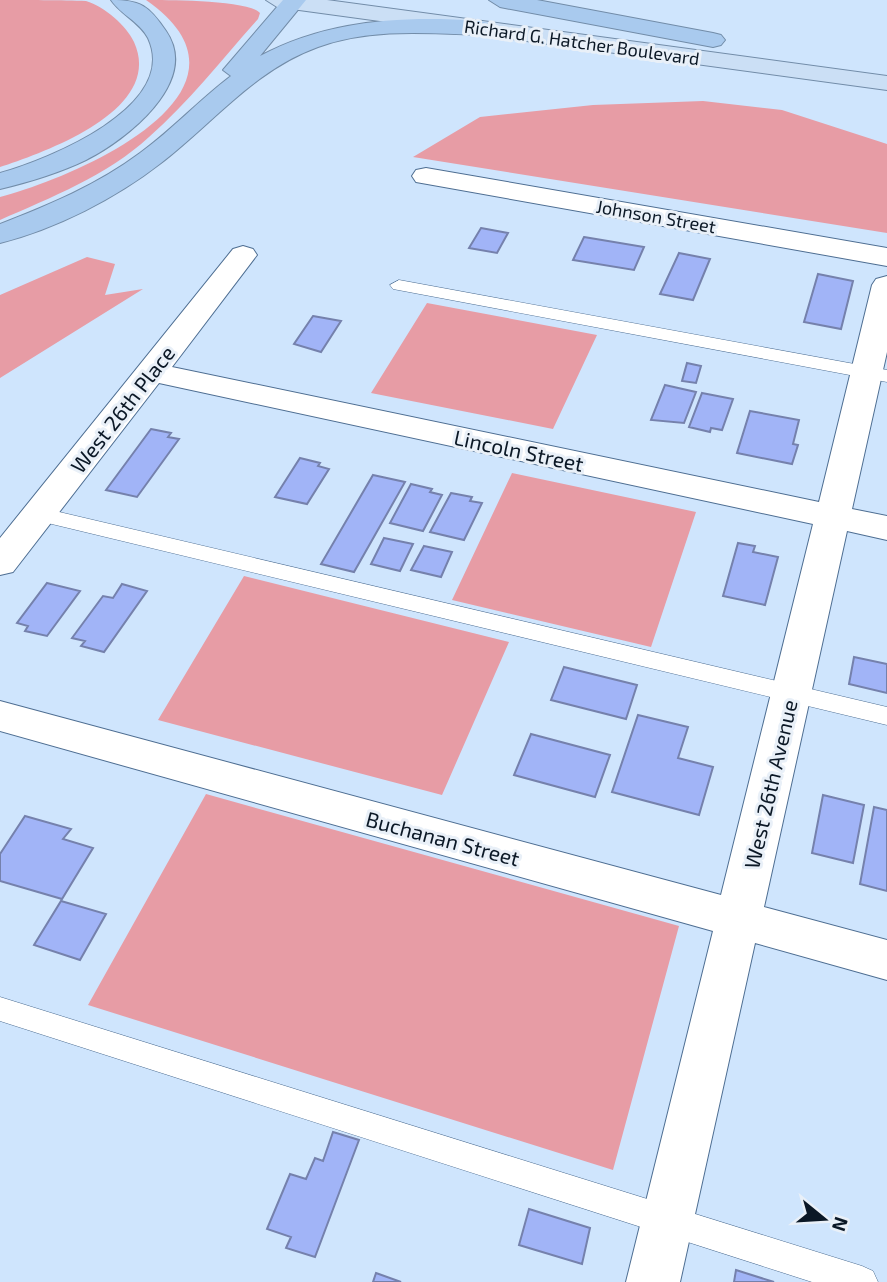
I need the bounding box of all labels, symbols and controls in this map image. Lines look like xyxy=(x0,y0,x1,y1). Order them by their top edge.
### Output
street label: Richard G. Hatcher Boulevard xyxy=(463,15,701,69)
street label: Johnson Street xyxy=(594,195,718,237)
street label: West 26th Place xyxy=(65,340,179,478)
street label: Lincoln Street xyxy=(452,424,586,476)
street label: West 26th Avenue xyxy=(738,697,802,871)
street label: Buchanan Street xyxy=(363,805,523,871)
north arrow xyxy=(789,1184,859,1254)
text: N xyxy=(828,1214,854,1234)

